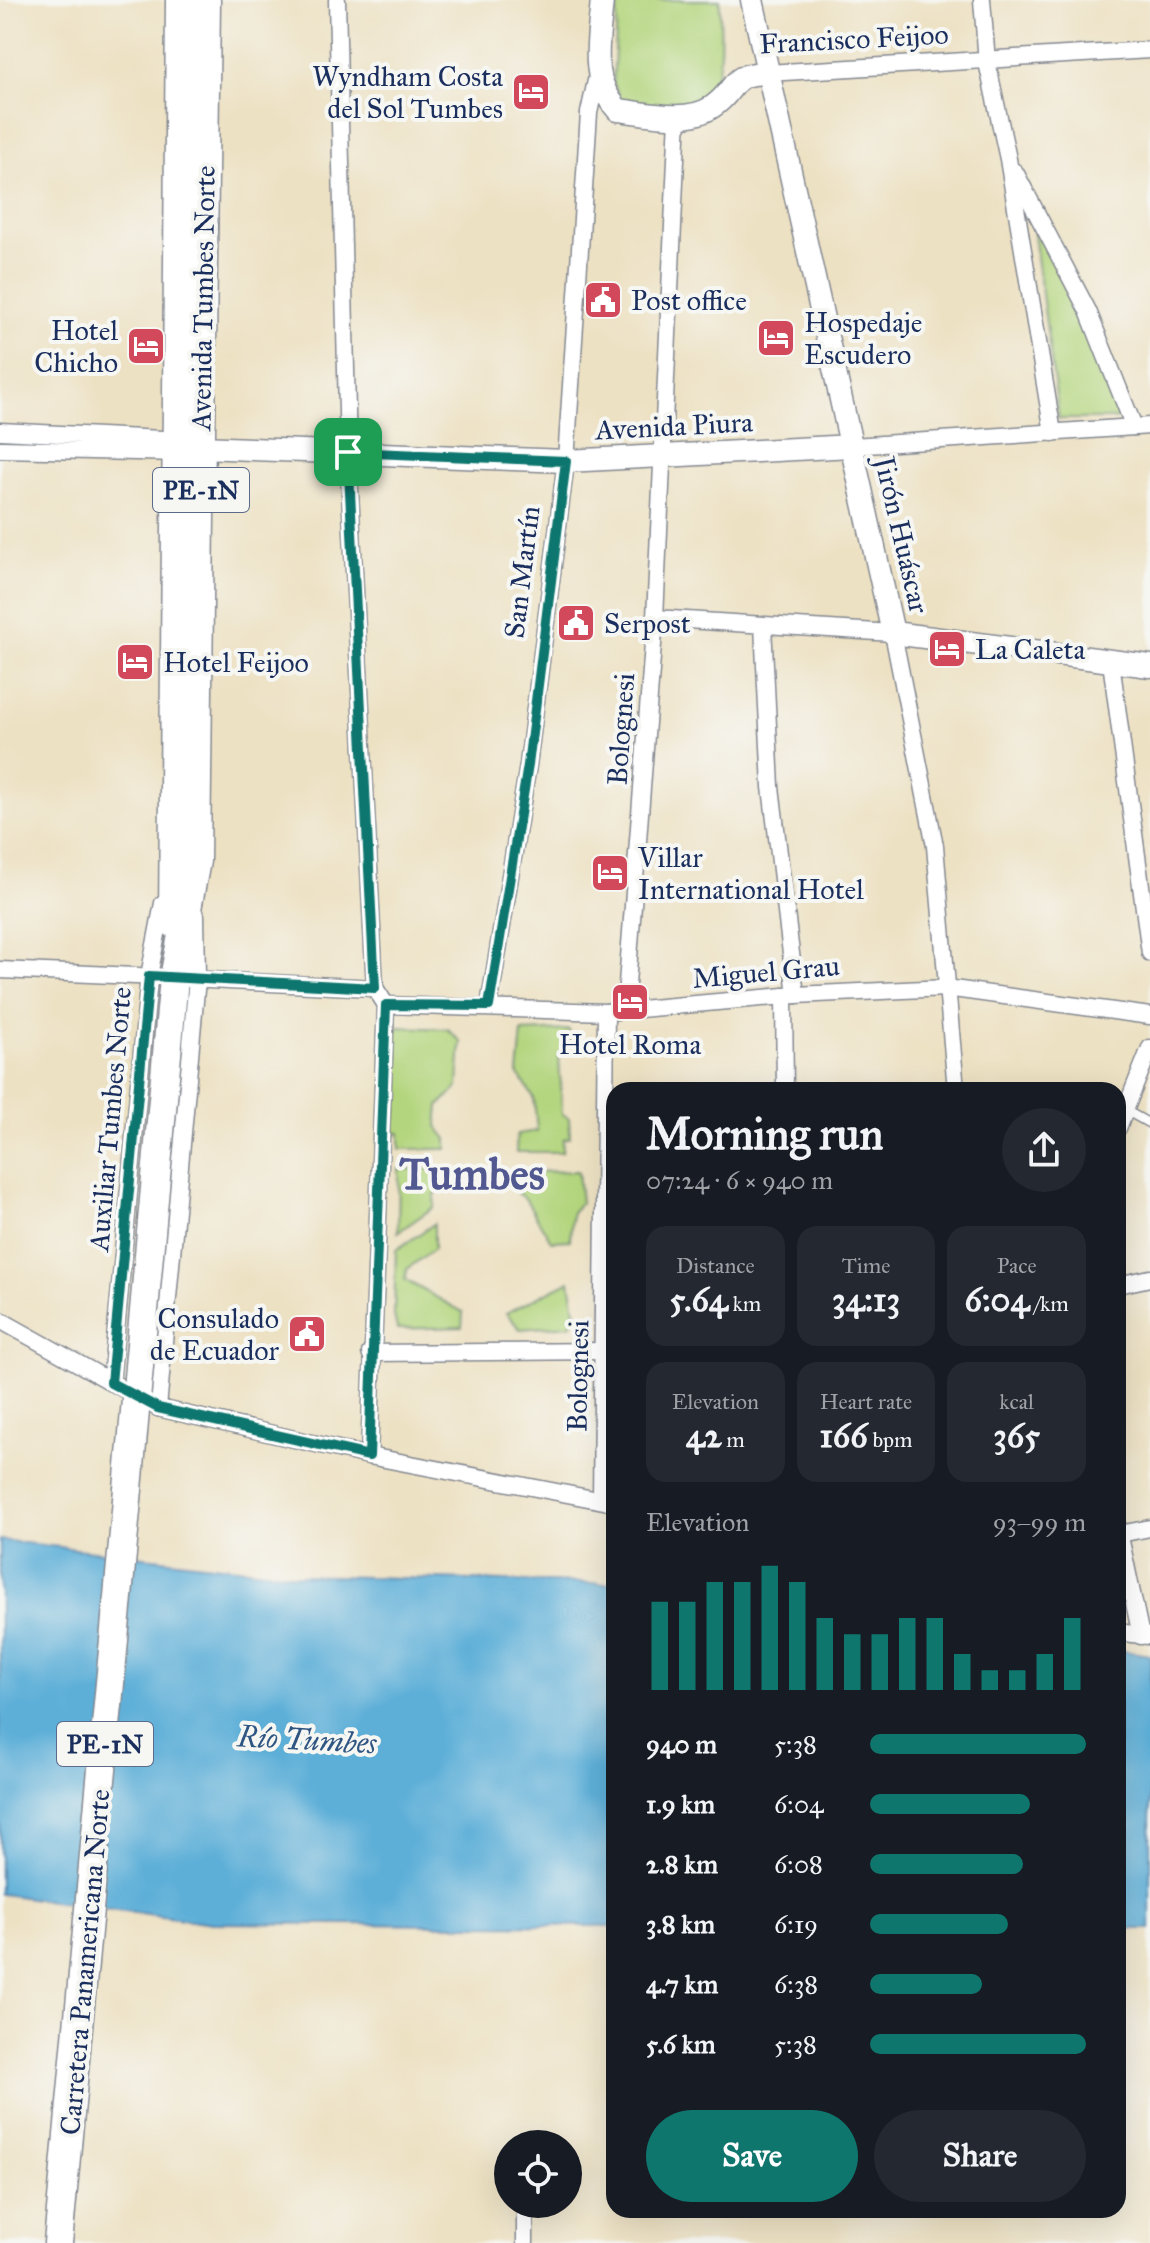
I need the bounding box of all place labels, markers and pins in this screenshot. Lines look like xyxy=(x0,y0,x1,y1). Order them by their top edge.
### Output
place label: Wyndham Costa del Sol Tumbes xyxy=(312,59,503,126)
hotel icon: Wyndham Costa del Sol Tumbes xyxy=(510,71,552,113)
public building icon: Post office xyxy=(582,279,624,321)
place label: Post office xyxy=(631,283,747,318)
place label: Hospedaje Escudero xyxy=(804,305,922,372)
place label: Hotel Chicho xyxy=(34,313,118,380)
hotel icon: Hospedaje Escudero xyxy=(755,317,797,359)
hotel icon: Hotel Chicho xyxy=(125,325,167,367)
pin xyxy=(314,418,382,486)
public building icon: Serpost xyxy=(555,602,597,644)
place label: Serpost xyxy=(604,606,691,641)
hotel icon: La Caleta xyxy=(926,628,968,670)
place label: La Caleta xyxy=(975,632,1086,667)
hotel icon: Hotel Feijoo xyxy=(114,641,156,683)
place label: Hotel Feijoo xyxy=(163,645,309,680)
place label: Villar International Hotel xyxy=(637,840,864,907)
hotel icon: Villar International Hotel xyxy=(589,852,631,894)
hotel icon: Hotel Roma xyxy=(609,981,651,1023)
place label: Hotel Roma xyxy=(559,1027,701,1062)
place label: Consulado de Ecuador xyxy=(150,1301,279,1368)
public building icon: Consulado de Ecuador xyxy=(286,1313,328,1355)

